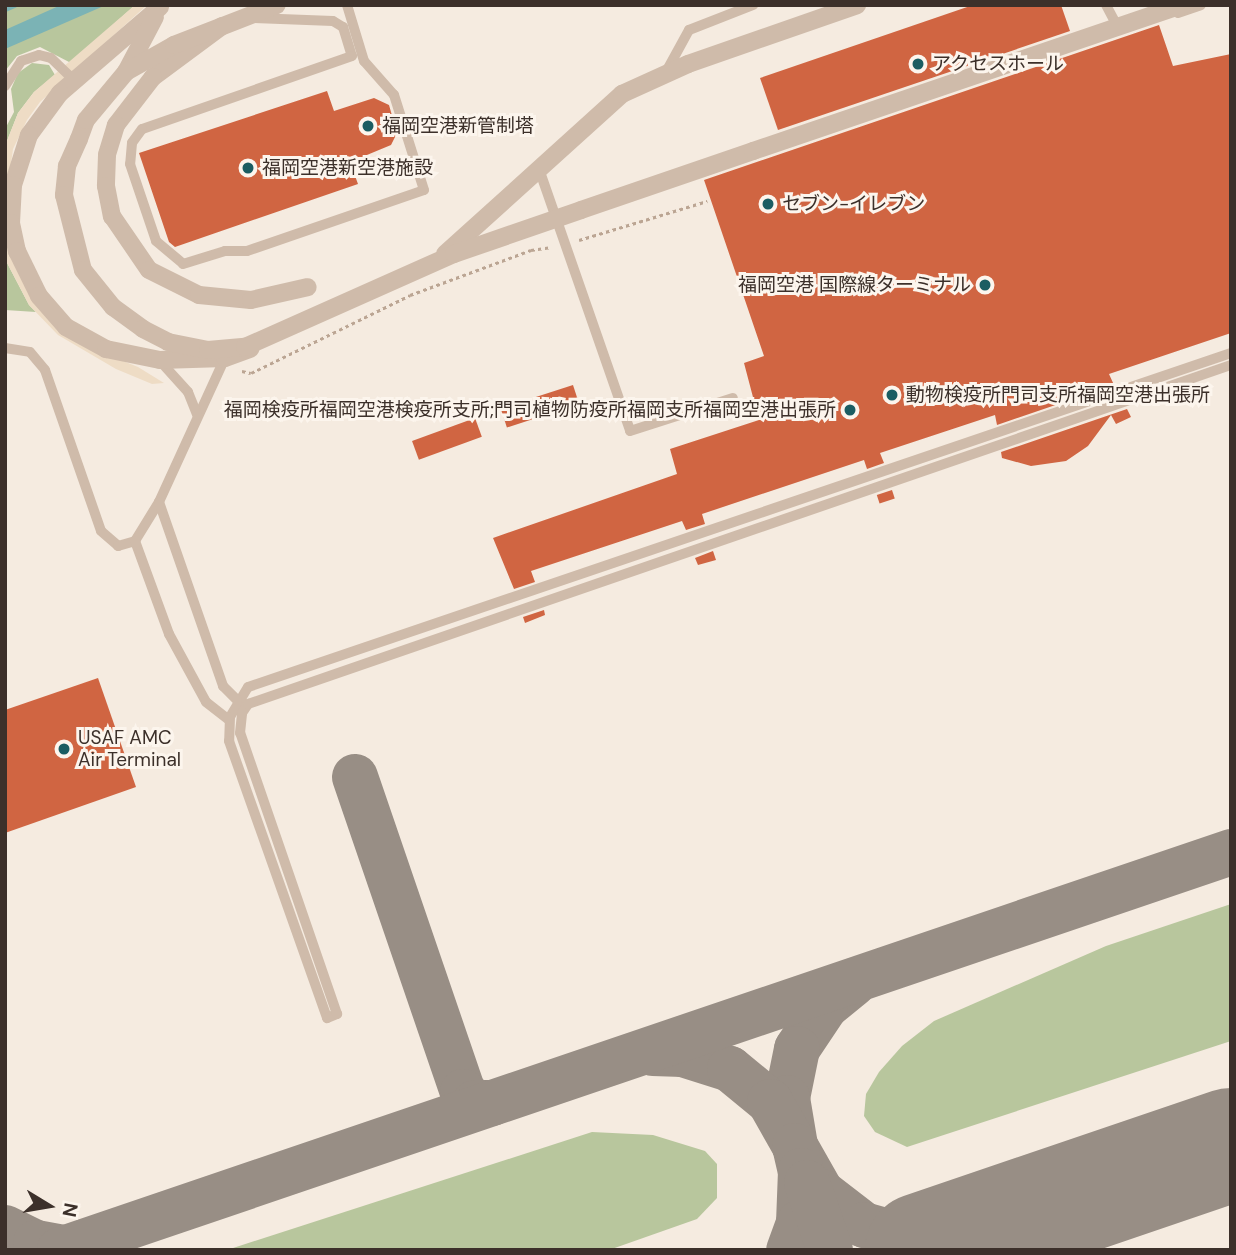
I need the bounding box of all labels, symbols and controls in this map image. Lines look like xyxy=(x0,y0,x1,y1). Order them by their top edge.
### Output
place label: アクセスホール xyxy=(932,53,1065,75)
marker: アクセスホール xyxy=(910,56,926,72)
place label: 福岡空港新管制塔 xyxy=(382,115,534,137)
marker: 福岡空港新管制塔 xyxy=(360,118,376,134)
place label: 福岡空港新空港施設 xyxy=(262,157,433,179)
marker: 福岡空港新空港施設 xyxy=(240,160,256,176)
place label: セブン-イレブン xyxy=(782,193,925,215)
marker: セブン-イレブン xyxy=(760,196,776,212)
place label: 福岡空港 国際線ターミナル xyxy=(738,274,971,296)
marker: 福岡空港 国際線ターミナル xyxy=(977,277,993,293)
place label: 動物検疫所門司支所福岡空港出張所 xyxy=(906,384,1210,406)
marker: 動物検疫所門司支所福岡空港出張所 xyxy=(884,387,900,403)
place label: 福岡検疫所福岡空港検疫所支所;門司植物防疫所福岡支所福岡空港出張所 xyxy=(224,399,836,421)
marker: 福岡検疫所福岡空港検疫所支所;門司植物防疫所福岡支所福岡空港出張所 xyxy=(842,402,858,418)
place label: USAF AMC Air Terminal xyxy=(78,727,181,771)
marker: USAF AMC Air Terminal xyxy=(56,741,72,757)
north arrow xyxy=(14,1171,84,1241)
text: N xyxy=(57,1201,84,1219)

